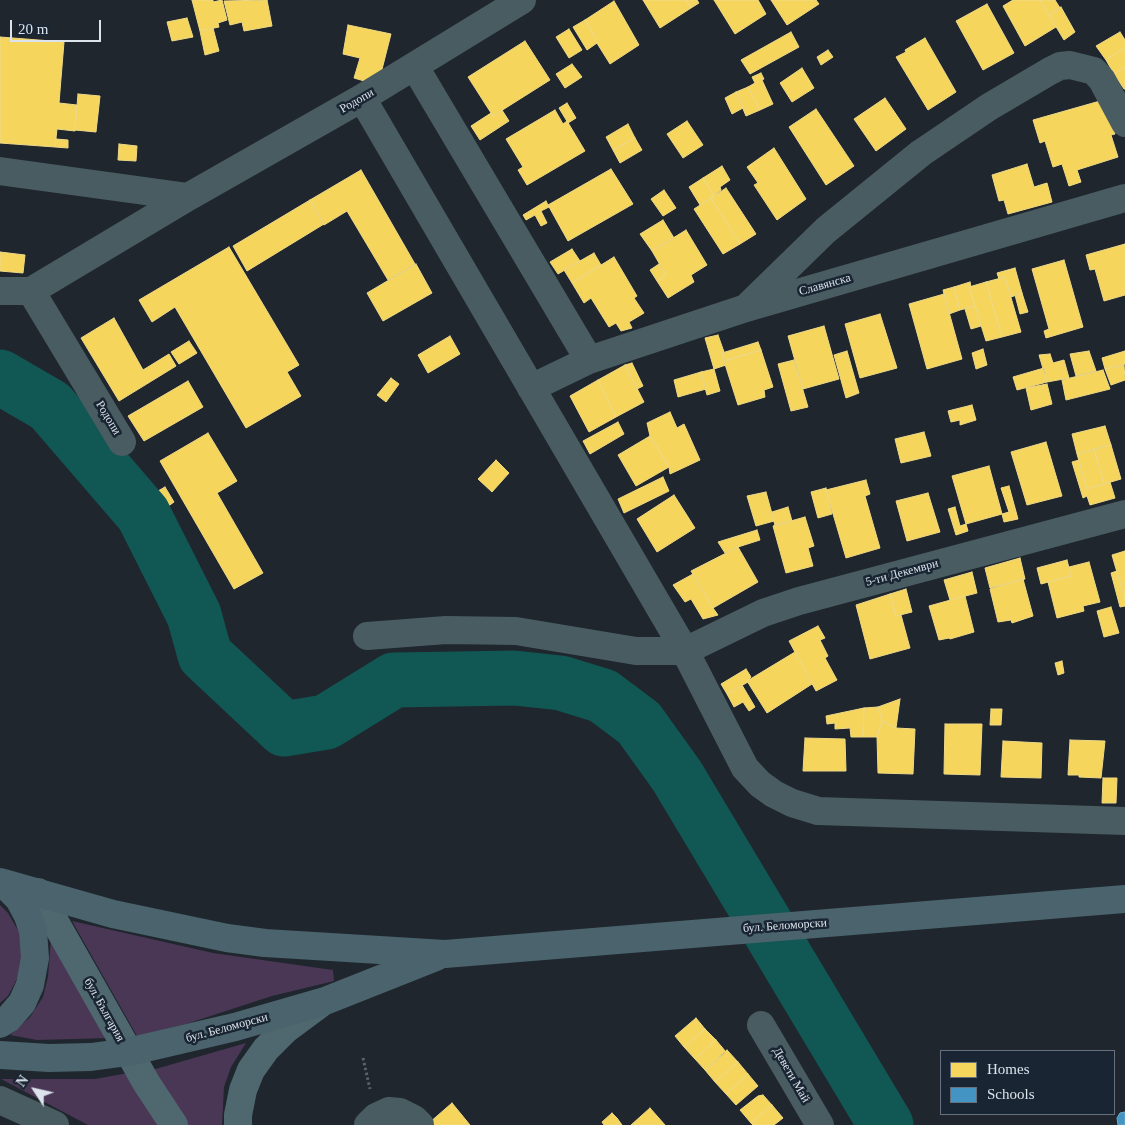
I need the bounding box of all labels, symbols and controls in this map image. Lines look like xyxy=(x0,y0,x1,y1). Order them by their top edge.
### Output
scale bar xyxy=(12,10,104,42)
text: 20 m xyxy=(18,21,48,37)
street label: Родопи xyxy=(337,86,377,116)
street label: Славянска xyxy=(798,271,852,299)
street label: Родопи xyxy=(92,398,124,438)
street label: 5-ти Декември xyxy=(864,556,940,590)
street label: бул. Беломорски xyxy=(742,916,828,936)
street label: бул. България xyxy=(81,976,127,1044)
street label: бул. Беломорски xyxy=(184,1010,270,1046)
street label: Девети Май xyxy=(769,1045,813,1105)
legend xyxy=(940,1050,1115,1115)
text: Homes xyxy=(987,1061,1030,1077)
north arrow xyxy=(10,1065,60,1115)
text: N xyxy=(13,1073,31,1090)
text: Schools xyxy=(987,1086,1035,1102)

